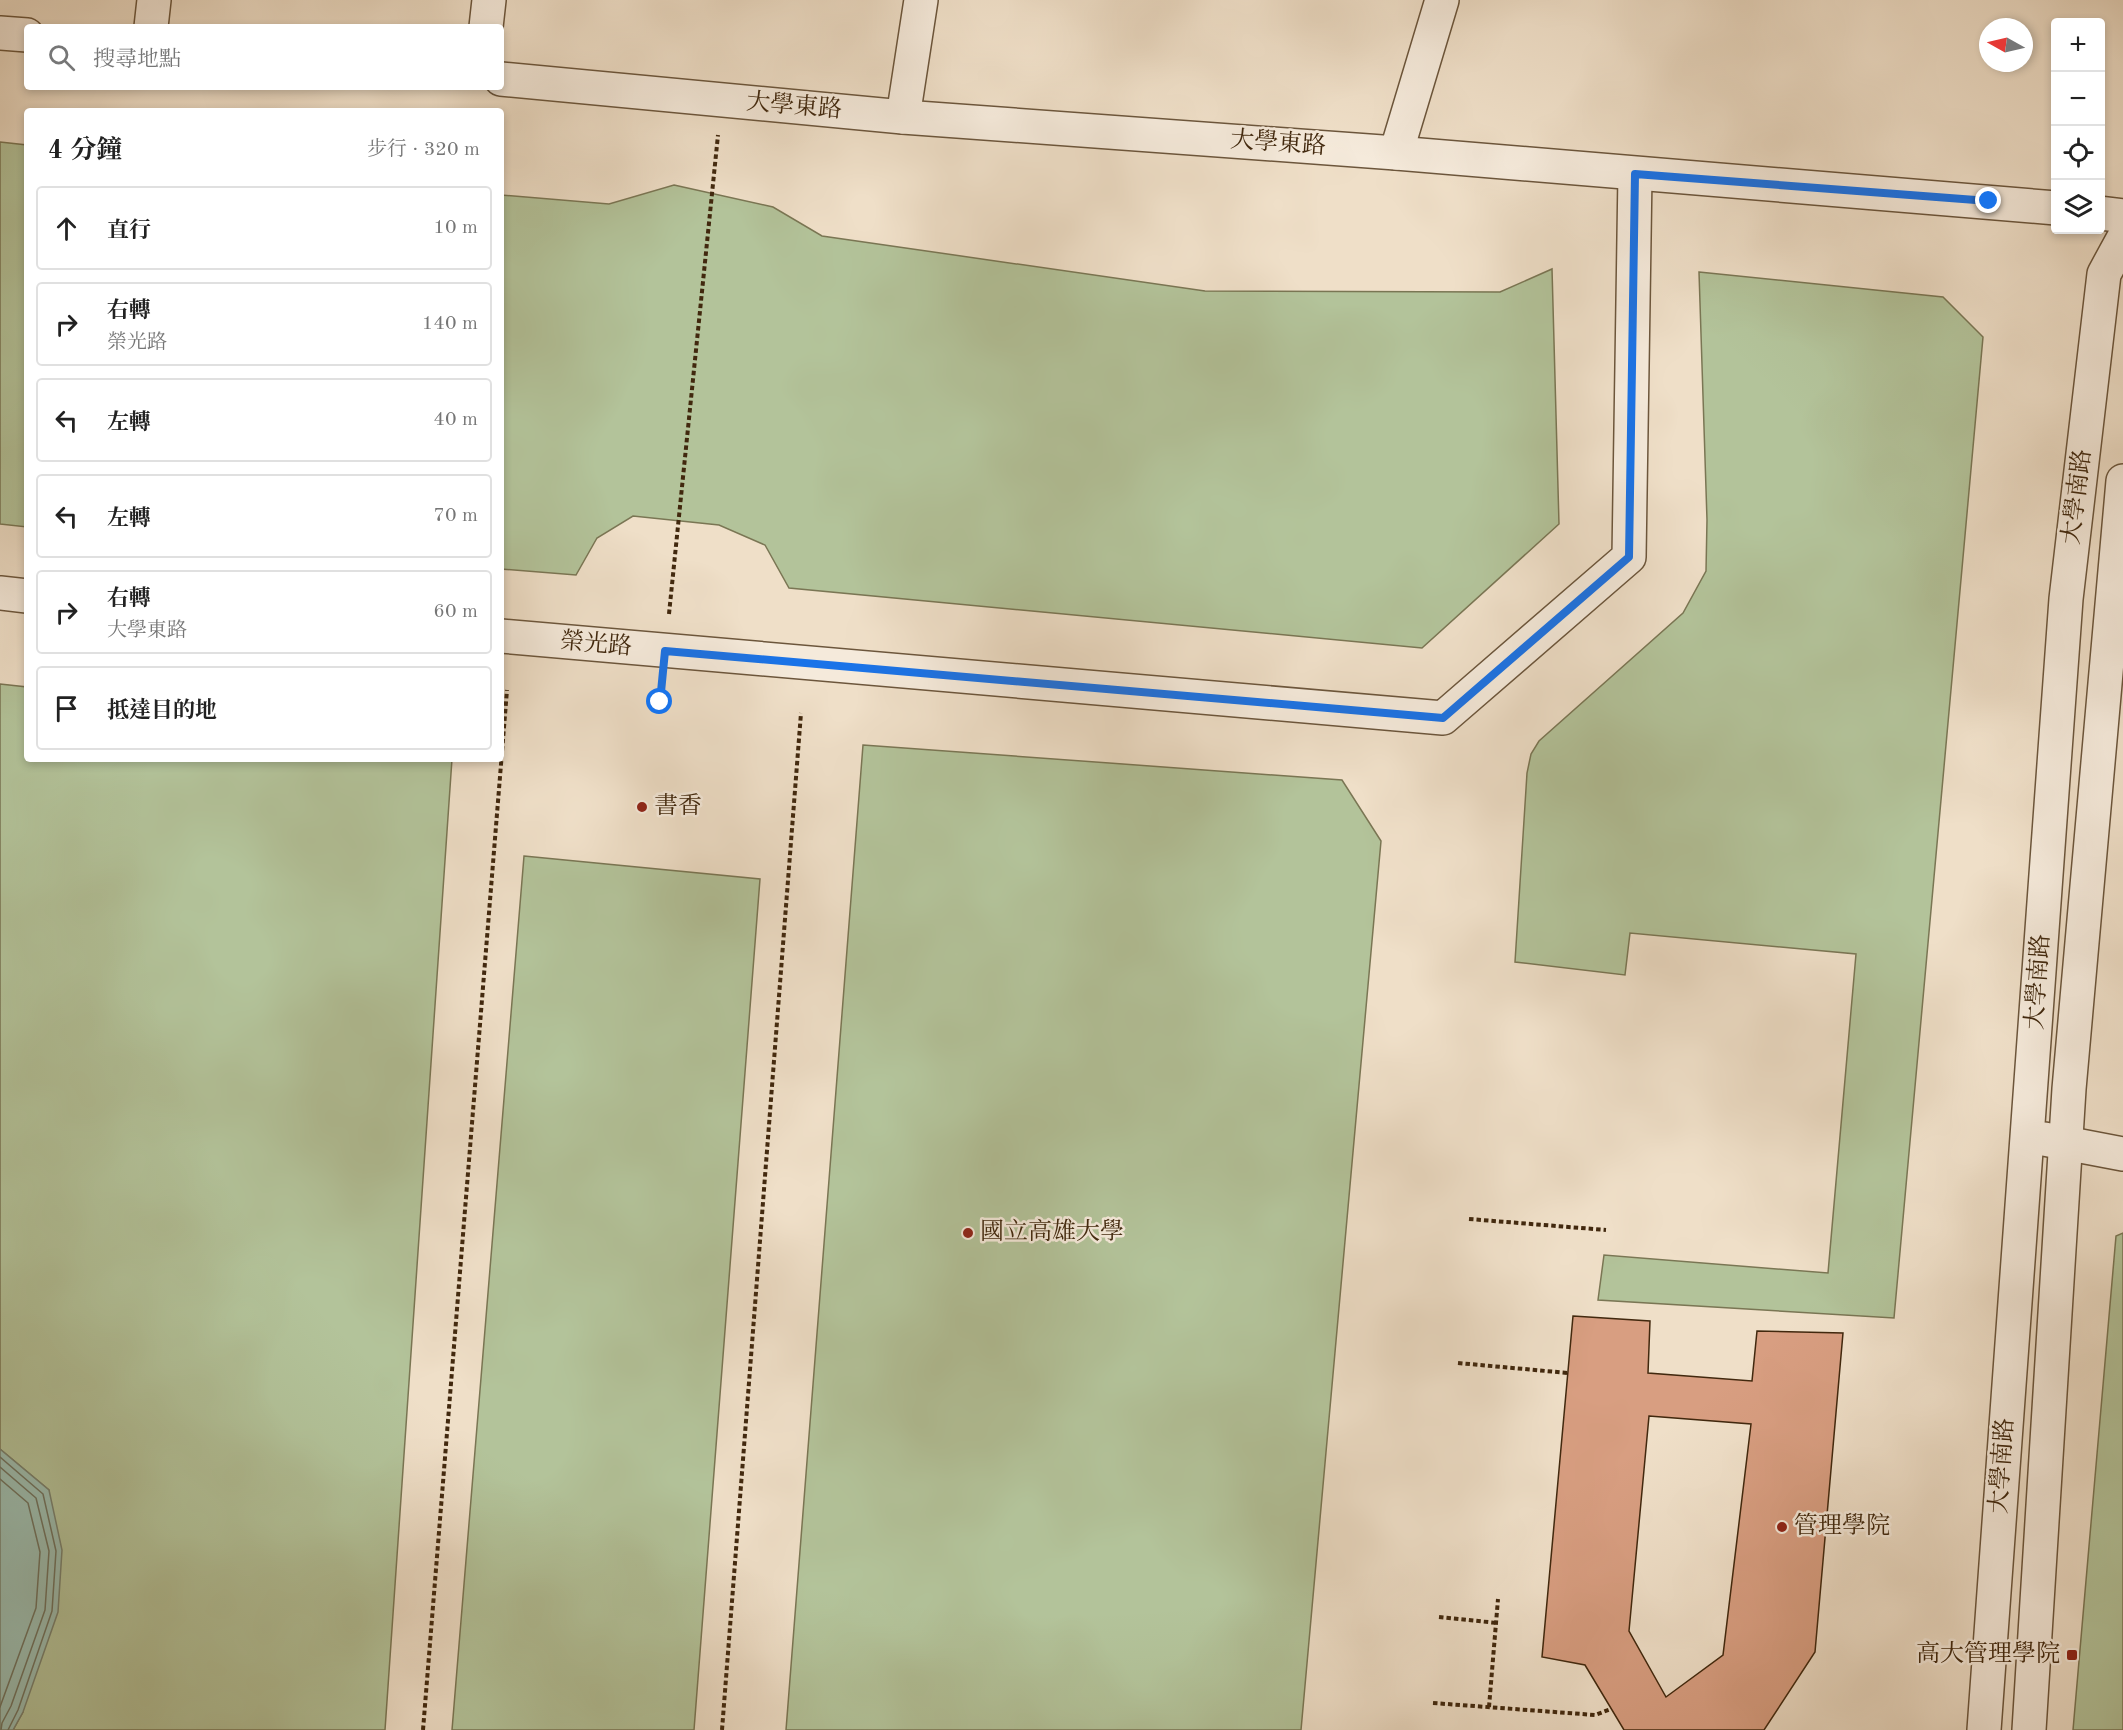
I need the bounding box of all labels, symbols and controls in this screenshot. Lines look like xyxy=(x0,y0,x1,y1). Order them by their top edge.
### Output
north arrow xyxy=(1979,18,2033,72)
map controls xyxy=(2051,18,2105,234)
button: + xyxy=(2051,18,2105,72)
search box xyxy=(24,24,504,90)
icon: search xyxy=(45,41,78,74)
text: 搜尋地點 xyxy=(93,49,181,71)
button: − xyxy=(2051,72,2105,126)
street label: 大學東路 xyxy=(745,88,843,123)
street label: 大學東路 xyxy=(1229,126,1327,159)
button: locate xyxy=(2051,126,2105,180)
text: 4 分鐘 xyxy=(48,138,122,164)
text: 步行 · 320 m xyxy=(367,140,480,160)
button: layers xyxy=(2051,180,2105,234)
route end xyxy=(1975,187,2001,213)
icon: ahead xyxy=(50,212,83,245)
text: 10 m xyxy=(433,218,478,238)
text: 直行 xyxy=(107,220,151,242)
text: 右轉 xyxy=(107,300,151,322)
icon: right xyxy=(50,308,83,341)
text: 140 m xyxy=(422,314,478,334)
text: 榮光路 xyxy=(107,333,167,353)
icon: left xyxy=(50,404,83,437)
text: 40 m xyxy=(433,410,478,430)
text: 左轉 xyxy=(107,412,151,434)
street label: 大學南路 xyxy=(2057,448,2096,546)
icon: left xyxy=(50,500,83,533)
text: 70 m xyxy=(433,506,478,526)
text: 左轉 xyxy=(107,508,151,530)
text: 右轉 xyxy=(107,588,151,610)
icon: right xyxy=(50,596,83,629)
text: 60 m xyxy=(433,602,478,622)
text: 大學東路 xyxy=(107,621,187,641)
street label: 榮光路 xyxy=(559,627,633,660)
route start xyxy=(646,688,672,714)
icon: arrive xyxy=(50,692,83,725)
text: 抵達目的地 xyxy=(107,700,217,722)
place label: 書香 xyxy=(654,792,702,819)
marker: 書香 xyxy=(635,800,649,814)
street label: 大學南路 xyxy=(2021,933,2054,1031)
place label: 國立高雄大學 xyxy=(980,1218,1124,1245)
marker: 國立高雄大學 xyxy=(961,1226,975,1240)
street label: 大學南路 xyxy=(1985,1417,2018,1515)
place label: 管理學院 xyxy=(1794,1512,1890,1539)
marker: 管理學院 xyxy=(1775,1520,1789,1534)
place label: 高大管理學院 xyxy=(1916,1640,2060,1667)
marker: 高大管理學院 xyxy=(2065,1648,2079,1662)

